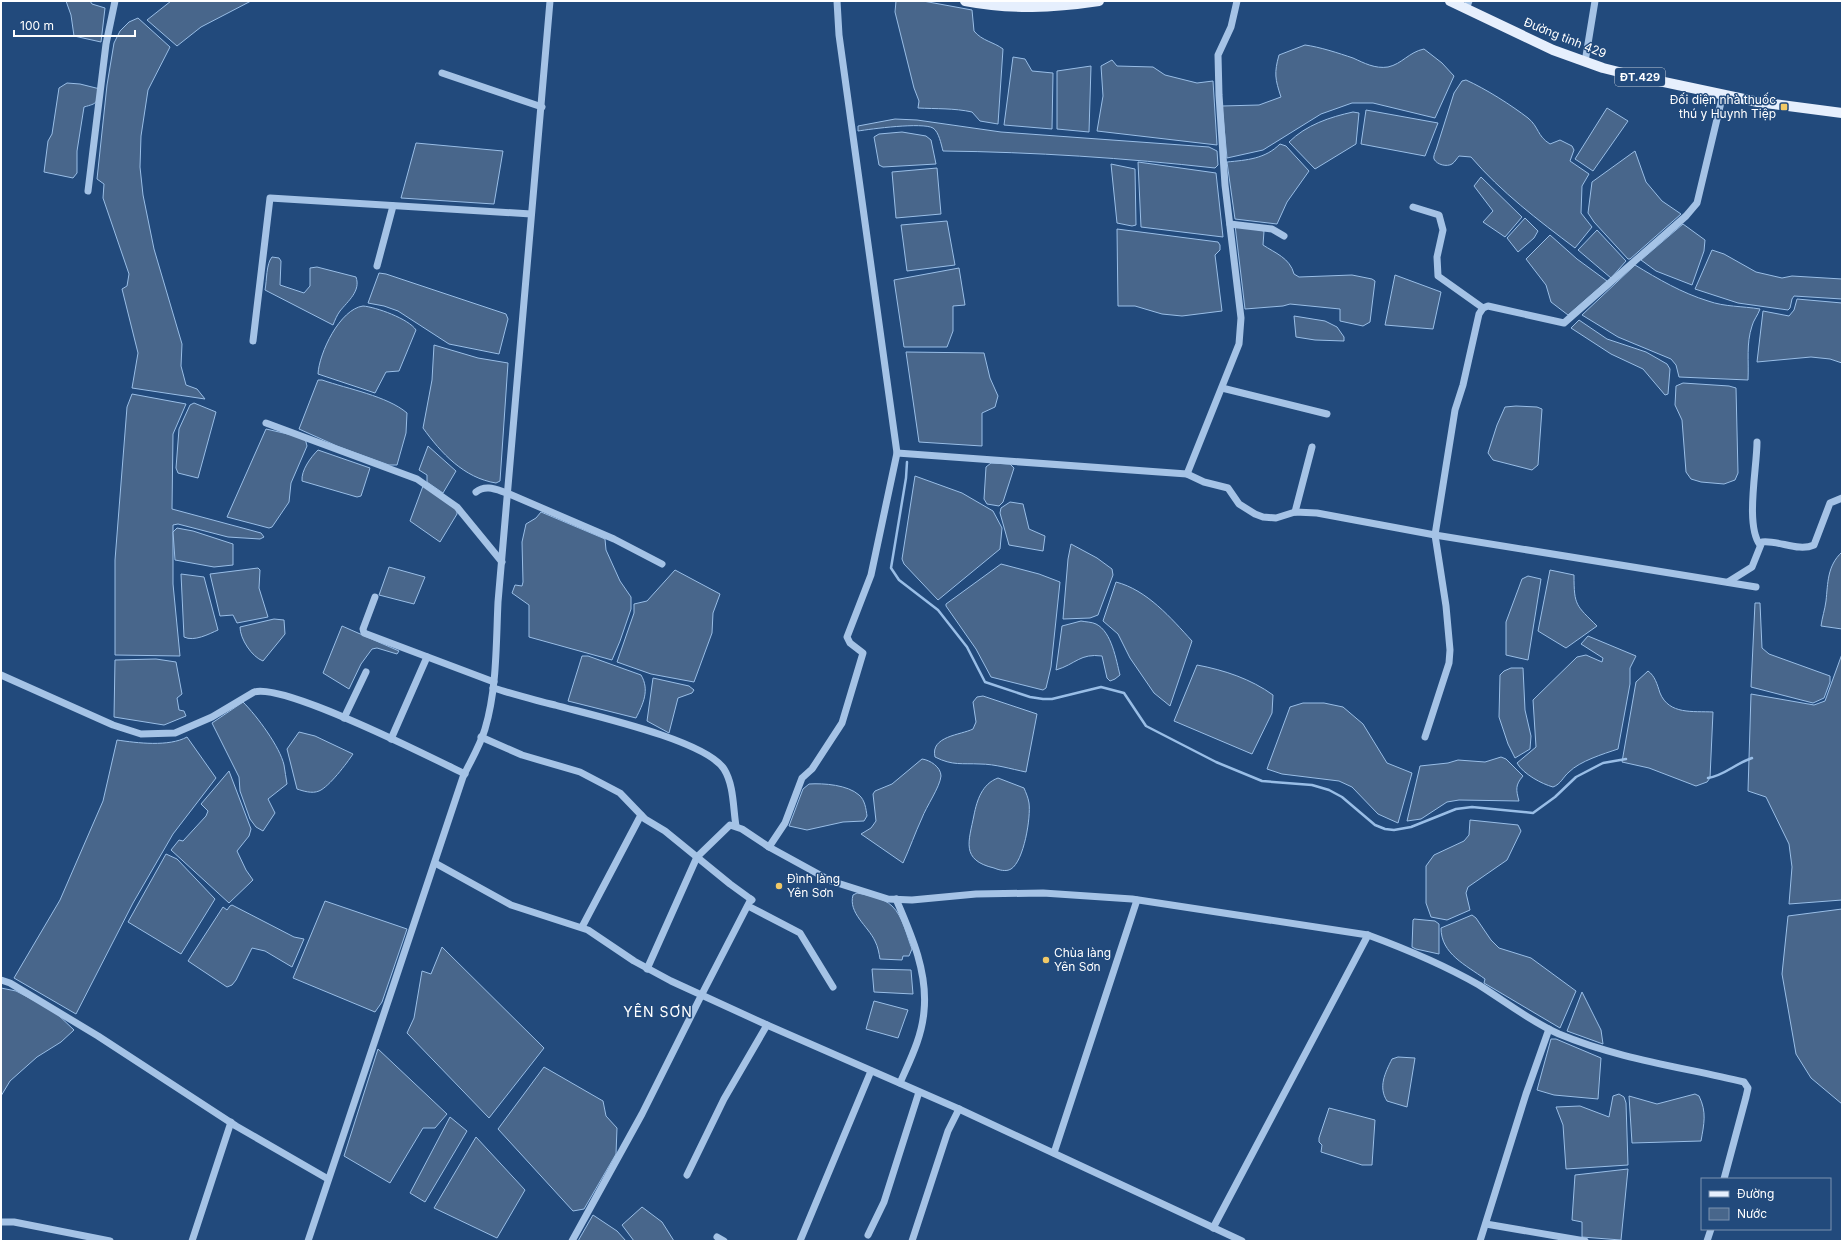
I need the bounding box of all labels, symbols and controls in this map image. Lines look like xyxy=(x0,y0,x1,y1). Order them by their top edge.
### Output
scale bar xyxy=(14,12,135,38)
street label: Đường tỉnh 429 xyxy=(1522,14,1609,61)
text: 100 m xyxy=(20,18,54,33)
road number: ĐT.429 xyxy=(1615,68,1665,86)
place label: Đối diện nhà thuốc thú y Huynh Tiệp xyxy=(1670,92,1776,121)
marker: Đối diện nhà thuốc thú y Huynh Tiệp xyxy=(1779,102,1789,112)
place label: Đình làng Yên Sơn xyxy=(787,871,840,900)
marker: Đình làng Yên Sơn xyxy=(774,881,784,891)
place label: Chùa làng Yên Sơn xyxy=(1054,945,1111,974)
marker: Chùa làng Yên Sơn xyxy=(1041,955,1051,965)
district label: YÊN SƠN xyxy=(623,1003,693,1020)
legend xyxy=(1701,1178,1831,1230)
text: Đường xyxy=(1737,1186,1774,1201)
text: Nước xyxy=(1737,1206,1767,1221)

